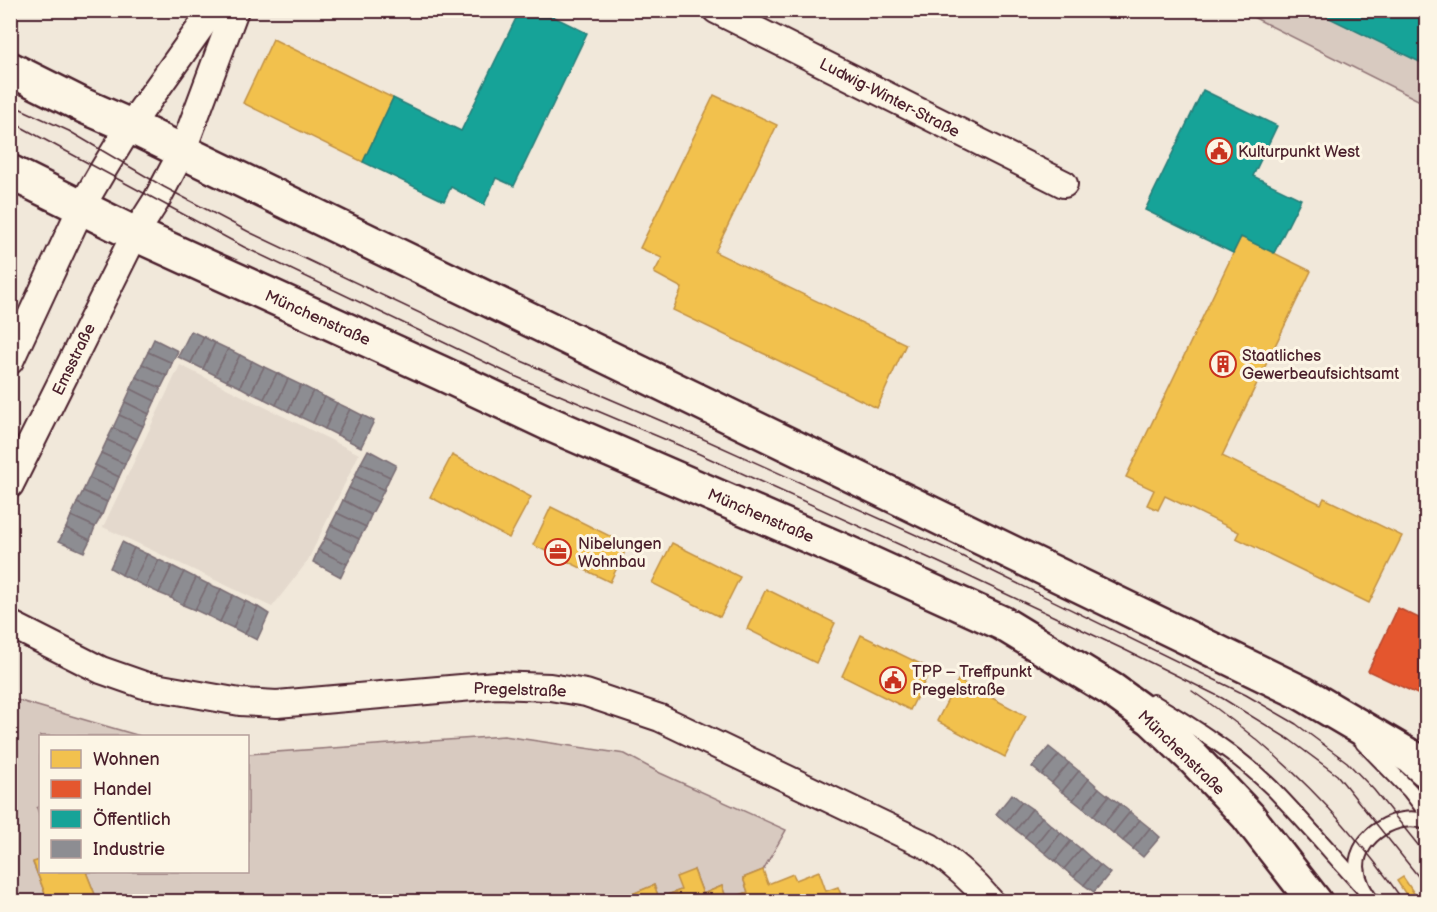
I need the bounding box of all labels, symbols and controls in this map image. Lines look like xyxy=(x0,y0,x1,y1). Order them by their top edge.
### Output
street label: Ludwig-Winter-Straße xyxy=(816,55,963,142)
public building icon: Kulturpunkt West xyxy=(1204,136,1234,166)
place label: Kulturpunkt West xyxy=(1238,143,1360,162)
street label: Münchenstraße xyxy=(262,287,374,350)
street label: Emsstraße xyxy=(49,320,100,399)
place label: Staatliches Gewerbeaufsichtsamt xyxy=(1242,347,1399,384)
building icon: Staatliches Gewerbeaufsichtsamt xyxy=(1208,349,1238,379)
street label: Münchenstraße xyxy=(704,485,817,547)
place label: Nibelungen Wohnbau xyxy=(578,535,662,572)
office icon: Nibelungen Wohnbau xyxy=(543,537,573,567)
place label: TPP – Treffpunkt Pregelstraße xyxy=(912,663,1032,700)
public building icon: TPP – Treffpunkt Pregelstraße xyxy=(878,665,908,695)
street label: Pregelstraße xyxy=(473,679,567,702)
street label: Münchenstraße xyxy=(1134,707,1229,800)
legend xyxy=(39,735,249,873)
text: Wohnen xyxy=(93,749,160,770)
text: Handel xyxy=(93,779,152,800)
text: Öffentlich xyxy=(93,808,171,830)
text: Industrie xyxy=(93,839,165,860)

